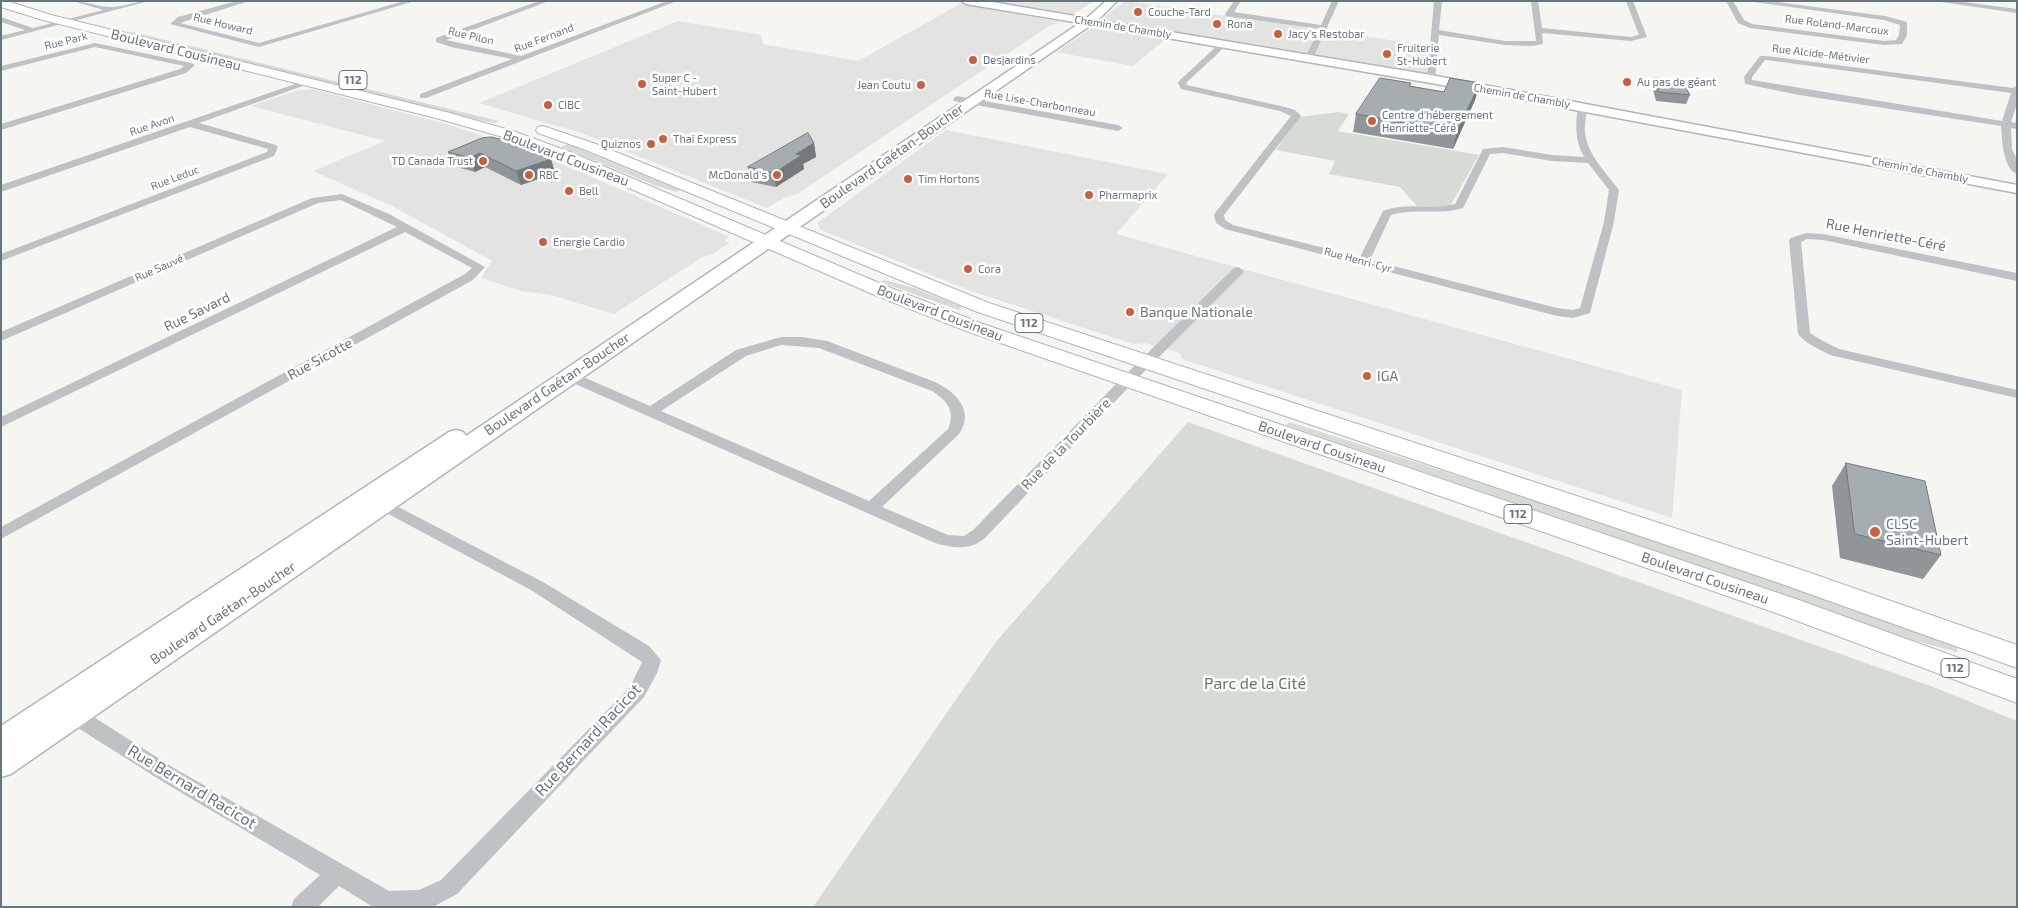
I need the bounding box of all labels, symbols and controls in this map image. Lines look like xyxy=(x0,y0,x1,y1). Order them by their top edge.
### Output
place label: Couche-Tard xyxy=(1148,5,1211,19)
marker: Couche-Tard xyxy=(1132,6,1144,18)
street label: Rue Howard xyxy=(192,10,254,38)
street label: Rue Roland-Marcoux xyxy=(1784,12,1890,38)
street label: Chemin de Chambly xyxy=(1074,13,1172,41)
place label: Rona xyxy=(1227,17,1252,31)
marker: Rona xyxy=(1211,18,1223,30)
street label: Rue Fernand xyxy=(512,21,576,55)
street label: Rue Pilon xyxy=(447,24,495,48)
street label: Boulevard Cousineau xyxy=(109,26,243,74)
place label: Jacy's Restobar xyxy=(1288,27,1365,41)
marker: Jacy's Restobar xyxy=(1272,28,1284,40)
street label: Rue Park xyxy=(43,29,89,53)
place label: Fruiterie St-Hubert xyxy=(1397,41,1447,67)
street label: Rue Alcide-Métivier xyxy=(1771,41,1871,67)
marker: Fruiterie St-Hubert xyxy=(1381,48,1393,60)
place label: Desjardins xyxy=(983,53,1036,67)
marker: Desjardins xyxy=(967,54,979,66)
road number: 112 xyxy=(339,70,367,90)
place label: Super C - Saint-Hubert xyxy=(652,71,717,97)
place label: Au pas de géant xyxy=(1637,75,1716,89)
marker: Au pas de géant xyxy=(1621,76,1633,88)
marker: Super C - Saint-Hubert xyxy=(636,78,648,90)
place label: Jean Coutu xyxy=(857,78,911,92)
marker: Jean Coutu xyxy=(915,79,927,91)
street label: Chemin de Chambly xyxy=(1473,81,1571,111)
street label: Rue Lise-Charbonneau xyxy=(983,87,1097,119)
place label: CIBC xyxy=(558,98,580,112)
marker: CIBC xyxy=(542,99,554,111)
street label: Boulevard Gaétan-Boucher xyxy=(817,100,967,212)
place label: Centre d'hébergement Henriette-Céré xyxy=(1382,108,1493,134)
street label: Rue Avon xyxy=(128,111,176,139)
marker: Centre d'hébergement Henriette-Céré xyxy=(1366,115,1378,127)
street label: Boulevard Cousineau xyxy=(501,126,631,190)
place label: Thaï Express xyxy=(673,132,737,146)
marker: Thaï Express xyxy=(657,133,669,145)
place label: Quiznos xyxy=(601,137,641,151)
marker: Quiznos xyxy=(645,138,657,150)
place label: TD Canada Trust xyxy=(391,154,473,168)
street label: Chemin de Chambly xyxy=(1871,154,1969,186)
marker: TD Canada Trust xyxy=(477,155,489,167)
street label: Rue Leduc xyxy=(149,163,201,193)
place label: RBC xyxy=(539,168,559,182)
place label: McDonald's xyxy=(709,168,767,182)
marker: RBC xyxy=(523,169,535,181)
marker: McDonald's xyxy=(771,169,783,181)
place label: Tim Hortons xyxy=(918,172,980,186)
marker: Tim Hortons xyxy=(902,173,914,185)
place label: Bell xyxy=(579,184,598,198)
marker: Bell xyxy=(563,185,575,197)
place label: Pharmaprix xyxy=(1099,188,1157,202)
marker: Pharmaprix xyxy=(1083,189,1095,201)
street label: Rue Henriette-Céré xyxy=(1825,215,1947,255)
place label: Energie Cardio xyxy=(553,235,625,249)
marker: Energie Cardio xyxy=(537,236,549,248)
street label: Rue Henri-Cyr xyxy=(1323,245,1393,275)
street label: Rue Sauvé xyxy=(133,251,185,285)
place label: Cora xyxy=(978,262,1001,276)
marker: Cora xyxy=(962,263,974,275)
street label: Boulevard Cousineau xyxy=(875,281,1005,345)
street label: Rue Savard xyxy=(161,289,233,335)
place label: Banque Nationale xyxy=(1140,304,1253,320)
marker: Banque Nationale xyxy=(1124,306,1136,318)
road number: 112 xyxy=(1015,314,1043,332)
street label: Boulevard Gaétan-Boucher xyxy=(481,329,633,439)
street label: Rue Sicotte xyxy=(285,334,355,384)
place label: IGA xyxy=(1377,368,1398,384)
marker: IGA xyxy=(1361,370,1373,382)
street label: Rue de la Tourbière xyxy=(1018,395,1114,493)
street label: Boulevard Cousineau xyxy=(1256,417,1388,477)
road number: 112 xyxy=(1504,504,1532,524)
place label: CLSC Saint-Hubert xyxy=(1886,516,1969,548)
marker: CLSC Saint-Hubert xyxy=(1868,525,1882,539)
street label: Boulevard Cousineau xyxy=(1639,548,1771,608)
street label: Boulevard Gaétan-Boucher xyxy=(147,558,299,668)
road number: 112 xyxy=(1941,658,1969,678)
park label: Parc de la Cité xyxy=(1204,674,1306,694)
street label: Rue Bernard Racicot xyxy=(531,680,645,800)
street label: Rue Bernard Racicot xyxy=(124,741,260,833)

